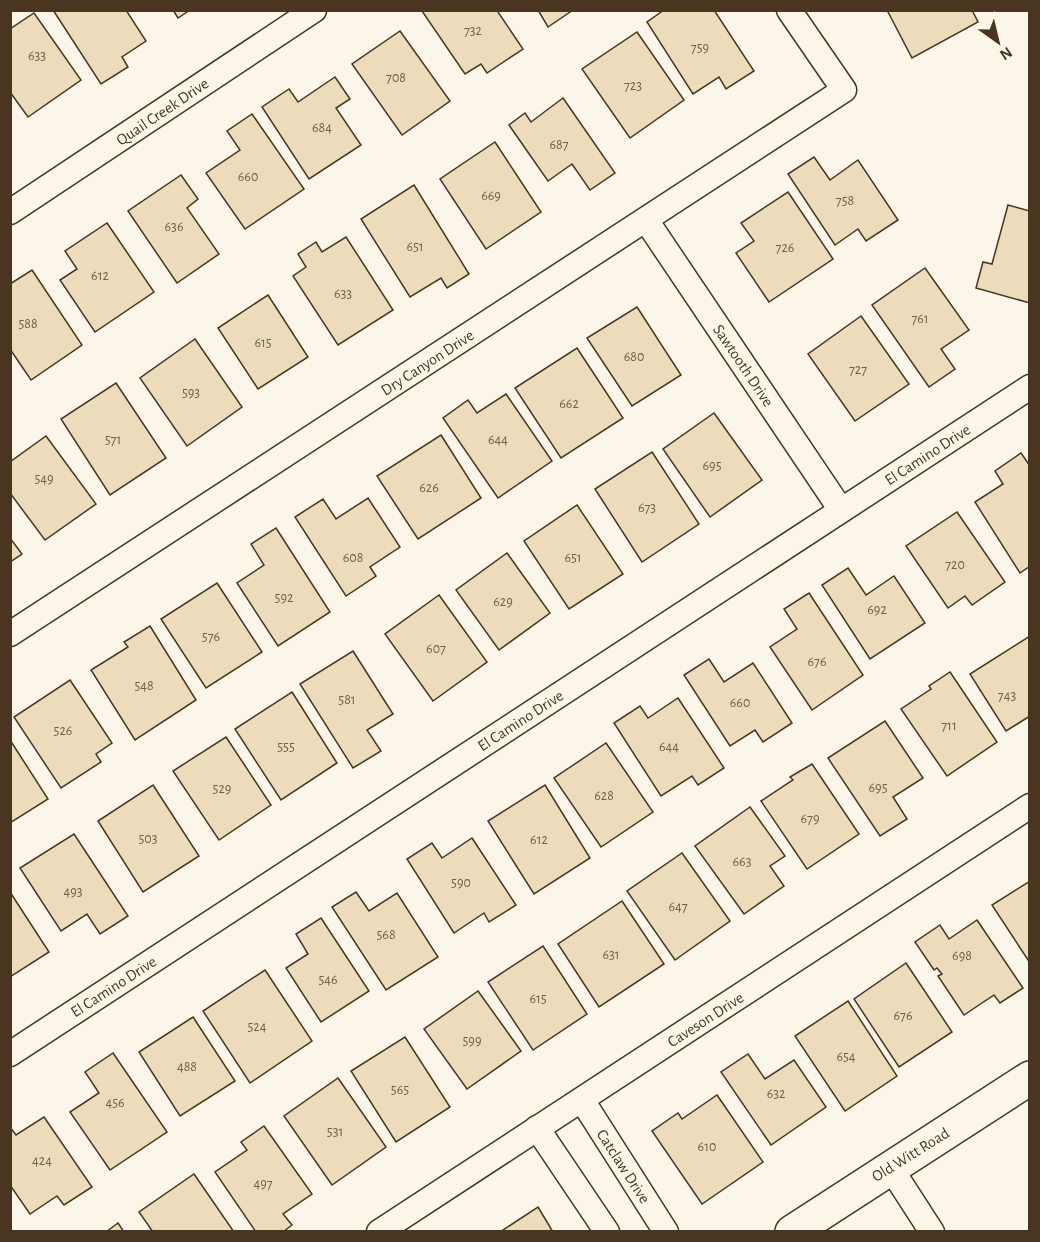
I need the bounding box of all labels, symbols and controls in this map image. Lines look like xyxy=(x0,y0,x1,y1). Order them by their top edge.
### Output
north arrow xyxy=(968,12,1028,72)
house number: 732 xyxy=(464,24,482,38)
house number: 759 xyxy=(691,41,709,55)
text: N xyxy=(997,44,1015,63)
house number: 633 xyxy=(28,49,46,63)
house number: 708 xyxy=(386,71,406,85)
street label: Quail Creek Drive xyxy=(114,75,212,149)
house number: 723 xyxy=(624,79,642,93)
house number: 684 xyxy=(312,121,332,135)
house number: 687 xyxy=(549,138,569,152)
house number: 660 xyxy=(238,170,258,184)
house number: 669 xyxy=(481,189,501,203)
house number: 758 xyxy=(836,194,854,208)
house number: 636 xyxy=(165,220,183,234)
house number: 651 xyxy=(406,240,424,254)
house number: 726 xyxy=(776,241,794,255)
house number: 612 xyxy=(91,269,109,283)
house number: 633 xyxy=(334,287,352,301)
house number: 761 xyxy=(911,312,929,326)
house number: 588 xyxy=(18,317,38,331)
street label: Sawtooth Drive xyxy=(710,322,776,409)
street label: Dry Canyon Drive xyxy=(378,327,477,400)
house number: 615 xyxy=(254,336,272,350)
house number: 680 xyxy=(624,350,644,364)
house number: 727 xyxy=(849,363,867,377)
house number: 593 xyxy=(182,386,200,400)
house number: 662 xyxy=(559,397,579,411)
street label: El Camino Drive xyxy=(882,421,973,488)
house number: 571 xyxy=(105,433,121,447)
house number: 644 xyxy=(488,433,508,447)
house number: 695 xyxy=(702,459,722,473)
house number: 549 xyxy=(34,472,54,486)
house number: 626 xyxy=(419,481,439,495)
house number: 673 xyxy=(638,501,656,515)
house number: 608 xyxy=(343,551,363,565)
house number: 651 xyxy=(564,551,582,565)
house number: 720 xyxy=(945,558,965,572)
house number: 592 xyxy=(275,591,293,605)
house number: 629 xyxy=(493,595,513,609)
house number: 692 xyxy=(867,603,887,617)
house number: 576 xyxy=(202,630,220,644)
house number: 607 xyxy=(426,642,446,656)
house number: 676 xyxy=(808,655,827,669)
house number: 548 xyxy=(134,679,154,693)
street label: El Camino Drive xyxy=(475,687,566,754)
house number: 743 xyxy=(998,689,1016,703)
house number: 581 xyxy=(338,693,356,707)
house number: 660 xyxy=(730,696,750,710)
house number: 711 xyxy=(941,719,957,733)
house number: 526 xyxy=(54,724,72,738)
house number: 555 xyxy=(277,740,295,754)
house number: 644 xyxy=(659,740,679,754)
house number: 695 xyxy=(868,781,888,795)
house number: 529 xyxy=(213,782,231,796)
house number: 628 xyxy=(594,789,614,803)
house number: 679 xyxy=(801,812,820,826)
house number: 503 xyxy=(138,832,158,846)
house number: 612 xyxy=(530,833,548,847)
house number: 663 xyxy=(733,855,752,869)
house number: 590 xyxy=(451,876,471,890)
house number: 493 xyxy=(63,885,83,899)
house number: 647 xyxy=(668,900,688,914)
house number: 568 xyxy=(376,928,396,942)
house number: 631 xyxy=(602,948,620,962)
house number: 698 xyxy=(952,949,972,963)
street label: El Camino Drive xyxy=(68,953,159,1020)
house number: 546 xyxy=(318,973,338,987)
street label: Caveson Drive xyxy=(665,989,746,1050)
house number: 615 xyxy=(529,992,547,1006)
house number: 676 xyxy=(894,1009,913,1023)
house number: 524 xyxy=(248,1020,267,1034)
house number: 599 xyxy=(462,1034,482,1048)
house number: 654 xyxy=(836,1050,856,1064)
house number: 488 xyxy=(177,1060,197,1074)
house number: 565 xyxy=(391,1083,409,1097)
house number: 632 xyxy=(767,1087,785,1101)
house number: 456 xyxy=(105,1096,125,1110)
house number: 531 xyxy=(327,1125,343,1139)
street label: Old Witt Road xyxy=(869,1125,952,1185)
street label: Catclaw Drive xyxy=(593,1127,653,1206)
house number: 610 xyxy=(698,1140,716,1154)
house number: 424 xyxy=(32,1154,52,1168)
house number: 497 xyxy=(253,1177,273,1191)

